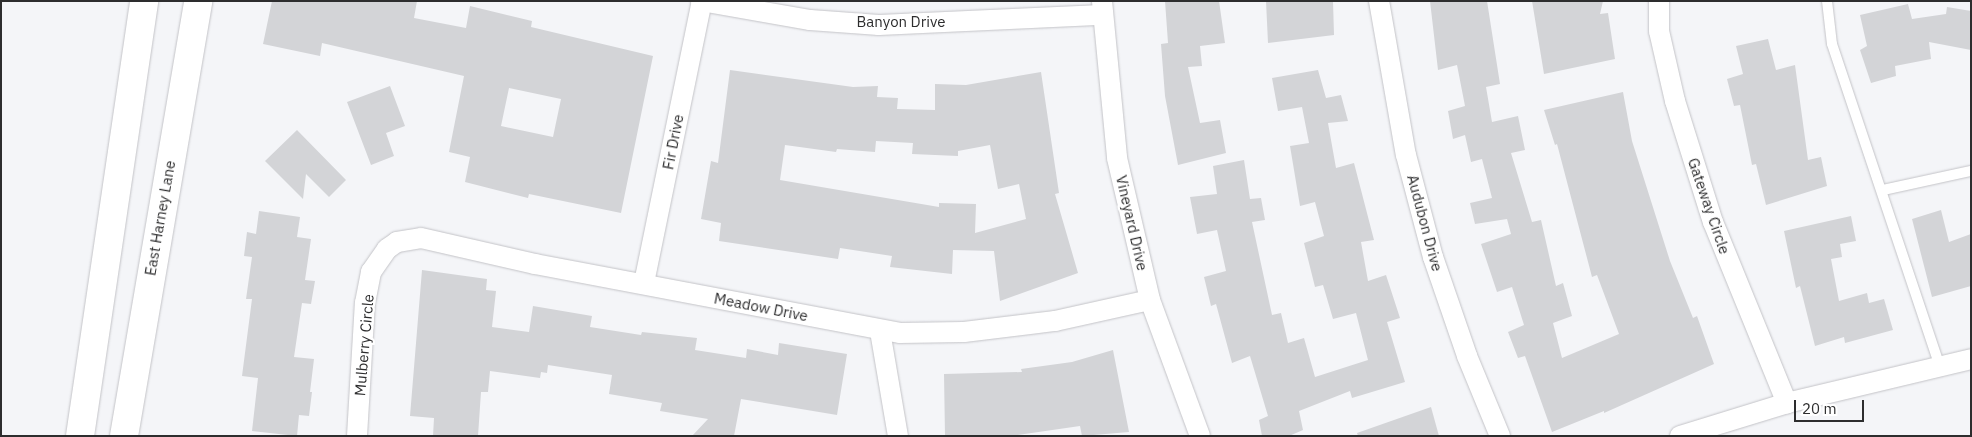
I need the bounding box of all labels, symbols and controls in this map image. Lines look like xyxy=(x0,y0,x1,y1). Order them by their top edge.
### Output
street label: Banyon Drive xyxy=(857,13,945,31)
street label: Fir Drive xyxy=(659,113,687,171)
street label: Gateway Circle xyxy=(1684,156,1734,256)
street label: East Harney Lane xyxy=(141,159,179,277)
street label: Audubon Drive xyxy=(1403,173,1447,273)
street label: Vineyard Drive xyxy=(1112,174,1152,272)
street label: Meadow Drive xyxy=(712,289,810,325)
street label: Mulberry Circle xyxy=(351,293,377,397)
scale bar xyxy=(1797,390,1867,422)
text: 20 m xyxy=(1802,399,1837,418)

